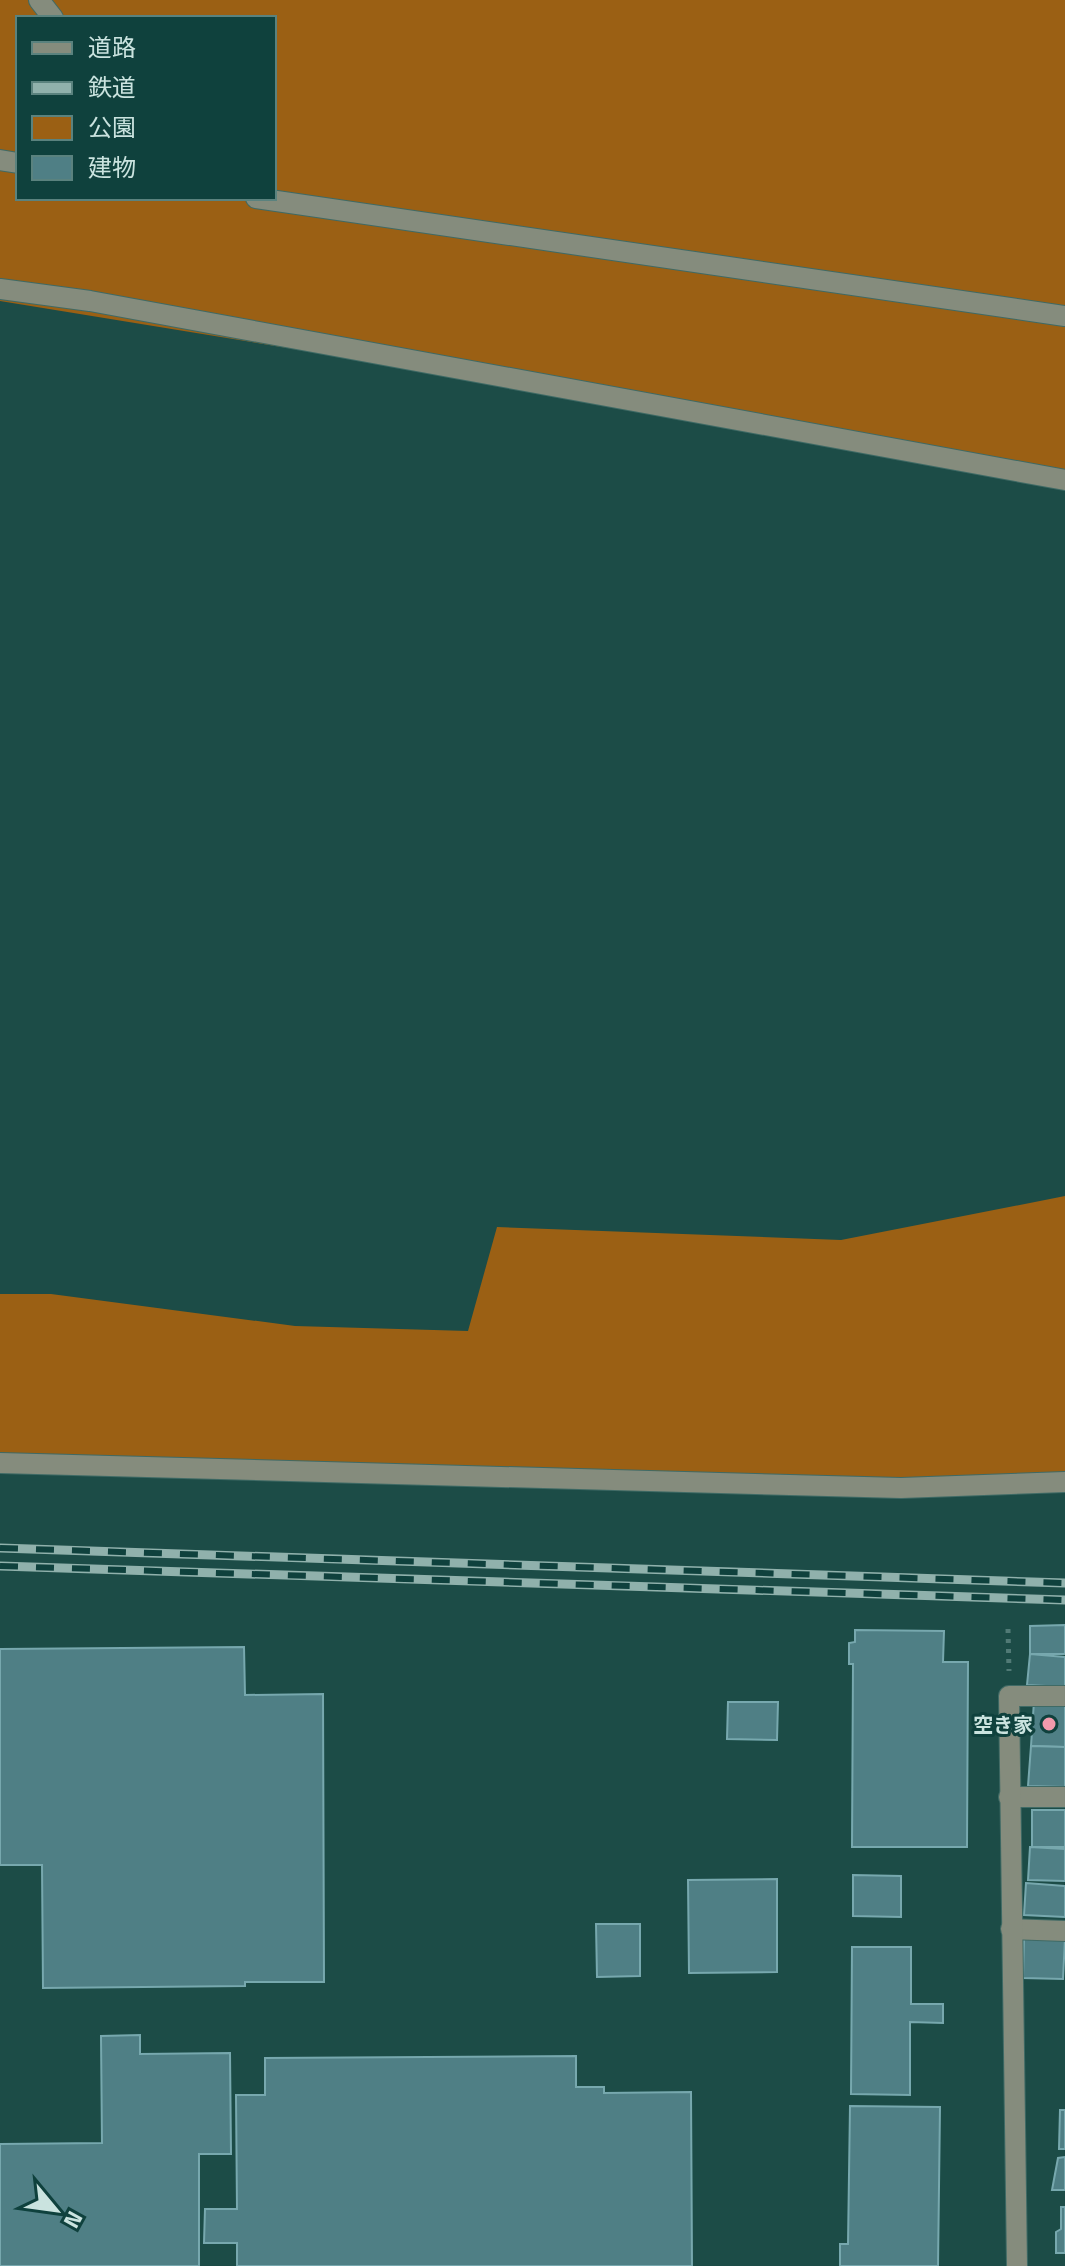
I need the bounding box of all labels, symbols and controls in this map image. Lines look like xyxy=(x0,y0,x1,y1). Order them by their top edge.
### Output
legend xyxy=(16,16,276,200)
text: 道路 xyxy=(88,29,136,65)
text: 鉄道 xyxy=(88,69,136,105)
text: 公園 xyxy=(88,109,136,145)
text: 建物 xyxy=(88,149,136,185)
place label: 空き家 xyxy=(973,1709,1033,1740)
marker: 空き家 xyxy=(1040,1715,1058,1733)
north arrow xyxy=(16,2170,96,2250)
text: N xyxy=(55,2205,92,2235)

